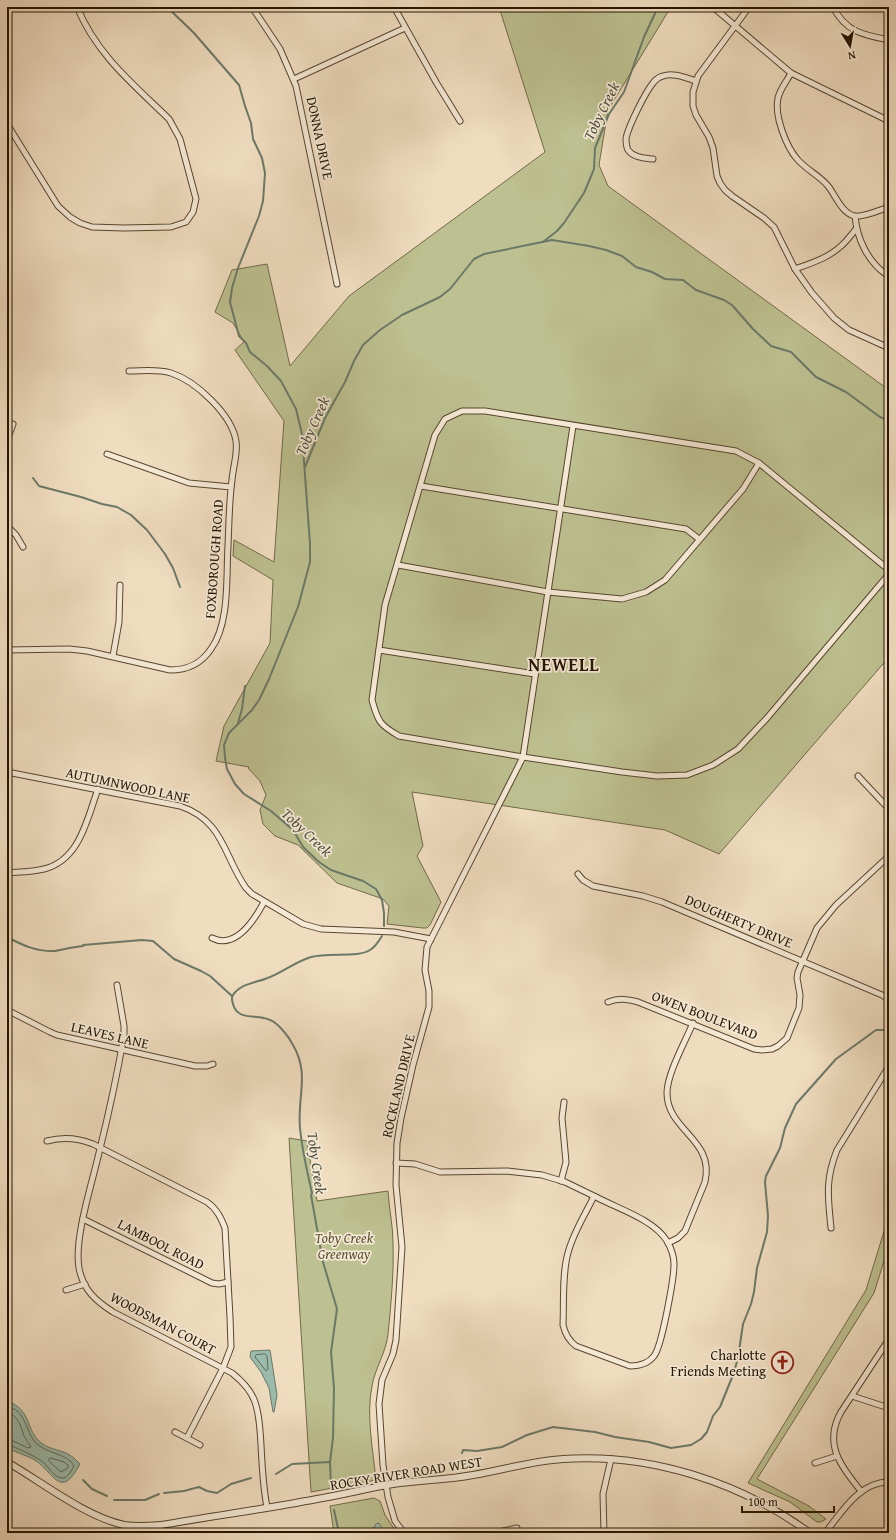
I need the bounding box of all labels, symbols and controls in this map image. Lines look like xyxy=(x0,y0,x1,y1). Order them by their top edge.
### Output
north arrow xyxy=(830,26,870,66)
text: N xyxy=(846,47,857,64)
water label: Toby Creek xyxy=(578,78,624,144)
street label: DONNA DRIVE xyxy=(301,95,339,181)
water label: Toby Creek xyxy=(290,393,334,459)
street label: FOXBOROUGH ROAD xyxy=(200,499,228,619)
district label: NEWELL xyxy=(528,651,600,678)
street label: AUTUMNWOOD LANE xyxy=(64,762,192,808)
water label: Toby Creek xyxy=(277,803,337,861)
street label: DOUGHERTY DRIVE xyxy=(682,889,796,953)
street label: OWEN BOULEVARD xyxy=(649,986,761,1044)
street label: LEAVES LANE xyxy=(69,1016,151,1054)
street label: ROCKLAND DRIVE xyxy=(376,1032,420,1140)
water label: Toby Creek xyxy=(302,1131,332,1196)
street label: LAMBOOL ROAD xyxy=(114,1214,208,1274)
park label: Toby Creek Greenway xyxy=(315,1228,374,1264)
street label: WOODSMAN COURT xyxy=(107,1287,220,1359)
place label: Charlotte Friends Meeting xyxy=(671,1345,766,1381)
church icon: Charlotte Friends Meeting xyxy=(769,1350,795,1376)
street label: ROCKY RIVER ROAD WEST xyxy=(329,1451,484,1495)
scale bar xyxy=(742,1488,834,1514)
text: 100 m xyxy=(748,1493,778,1510)

